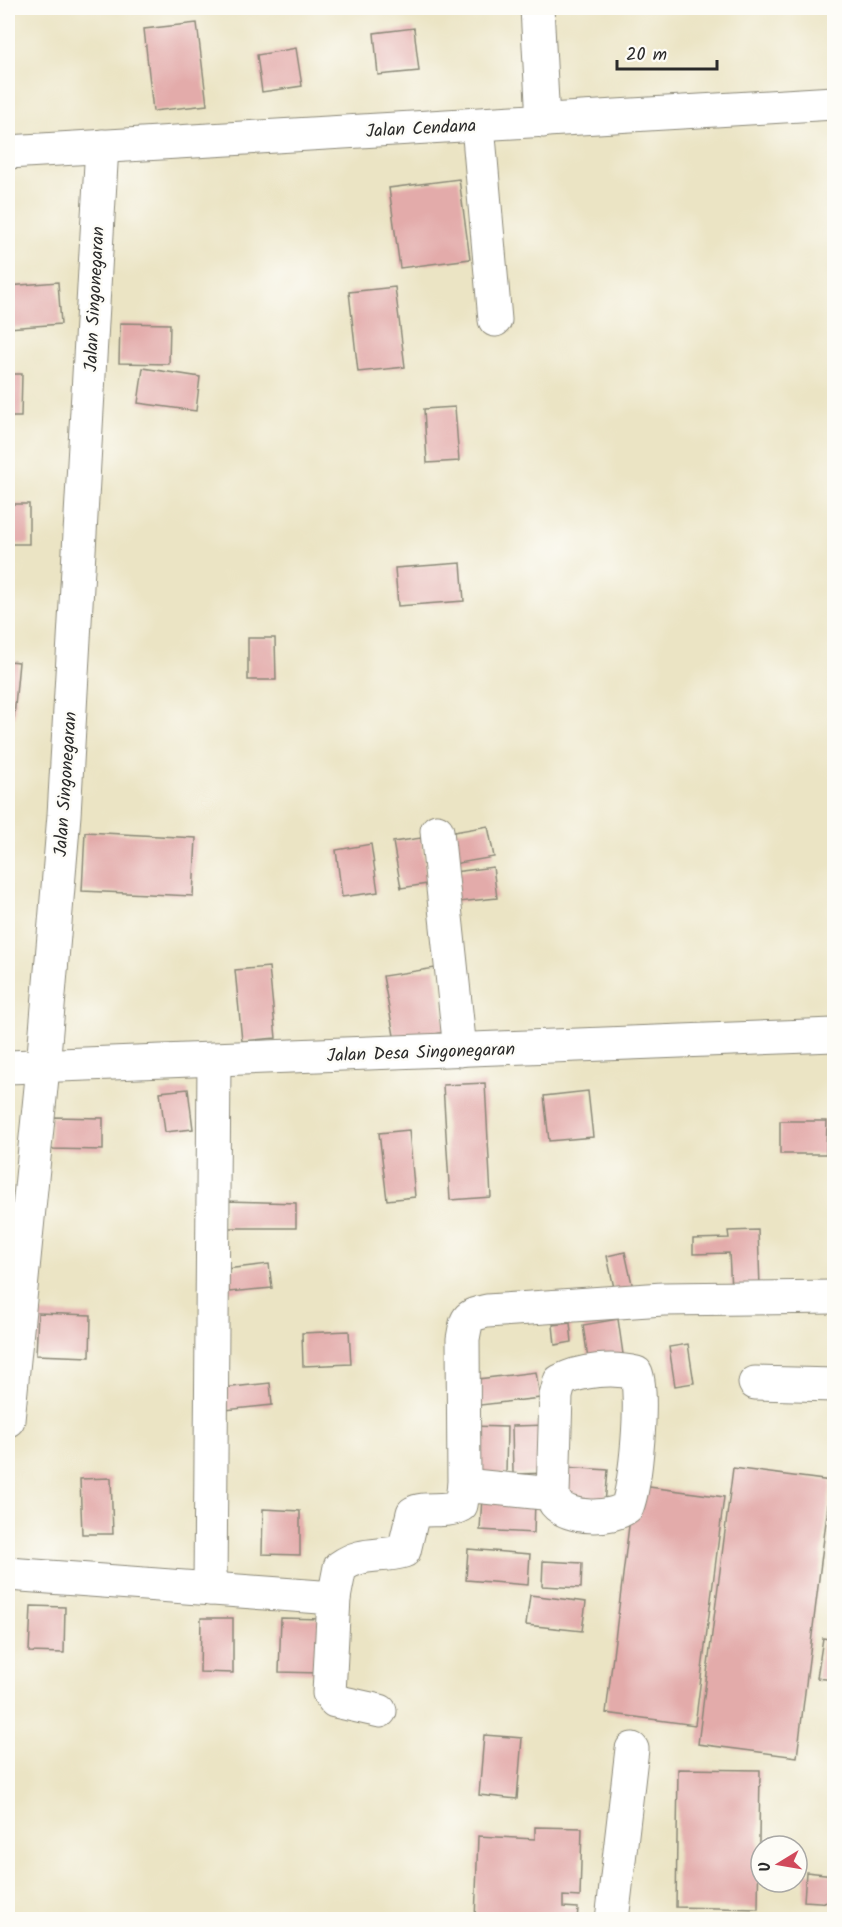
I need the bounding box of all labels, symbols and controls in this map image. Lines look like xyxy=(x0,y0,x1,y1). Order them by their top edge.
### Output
scale bar xyxy=(617,33,718,71)
text: 20 m xyxy=(626,41,667,70)
street label: Jalan Cendana xyxy=(365,112,477,147)
street label: Jalan Singonegaran xyxy=(77,226,114,372)
street label: Jalan Singonegaran xyxy=(47,711,86,858)
street label: Jalan Desa Singonegaran xyxy=(326,1036,516,1071)
north arrow xyxy=(749,1834,809,1894)
text: U xyxy=(752,1859,779,1874)

